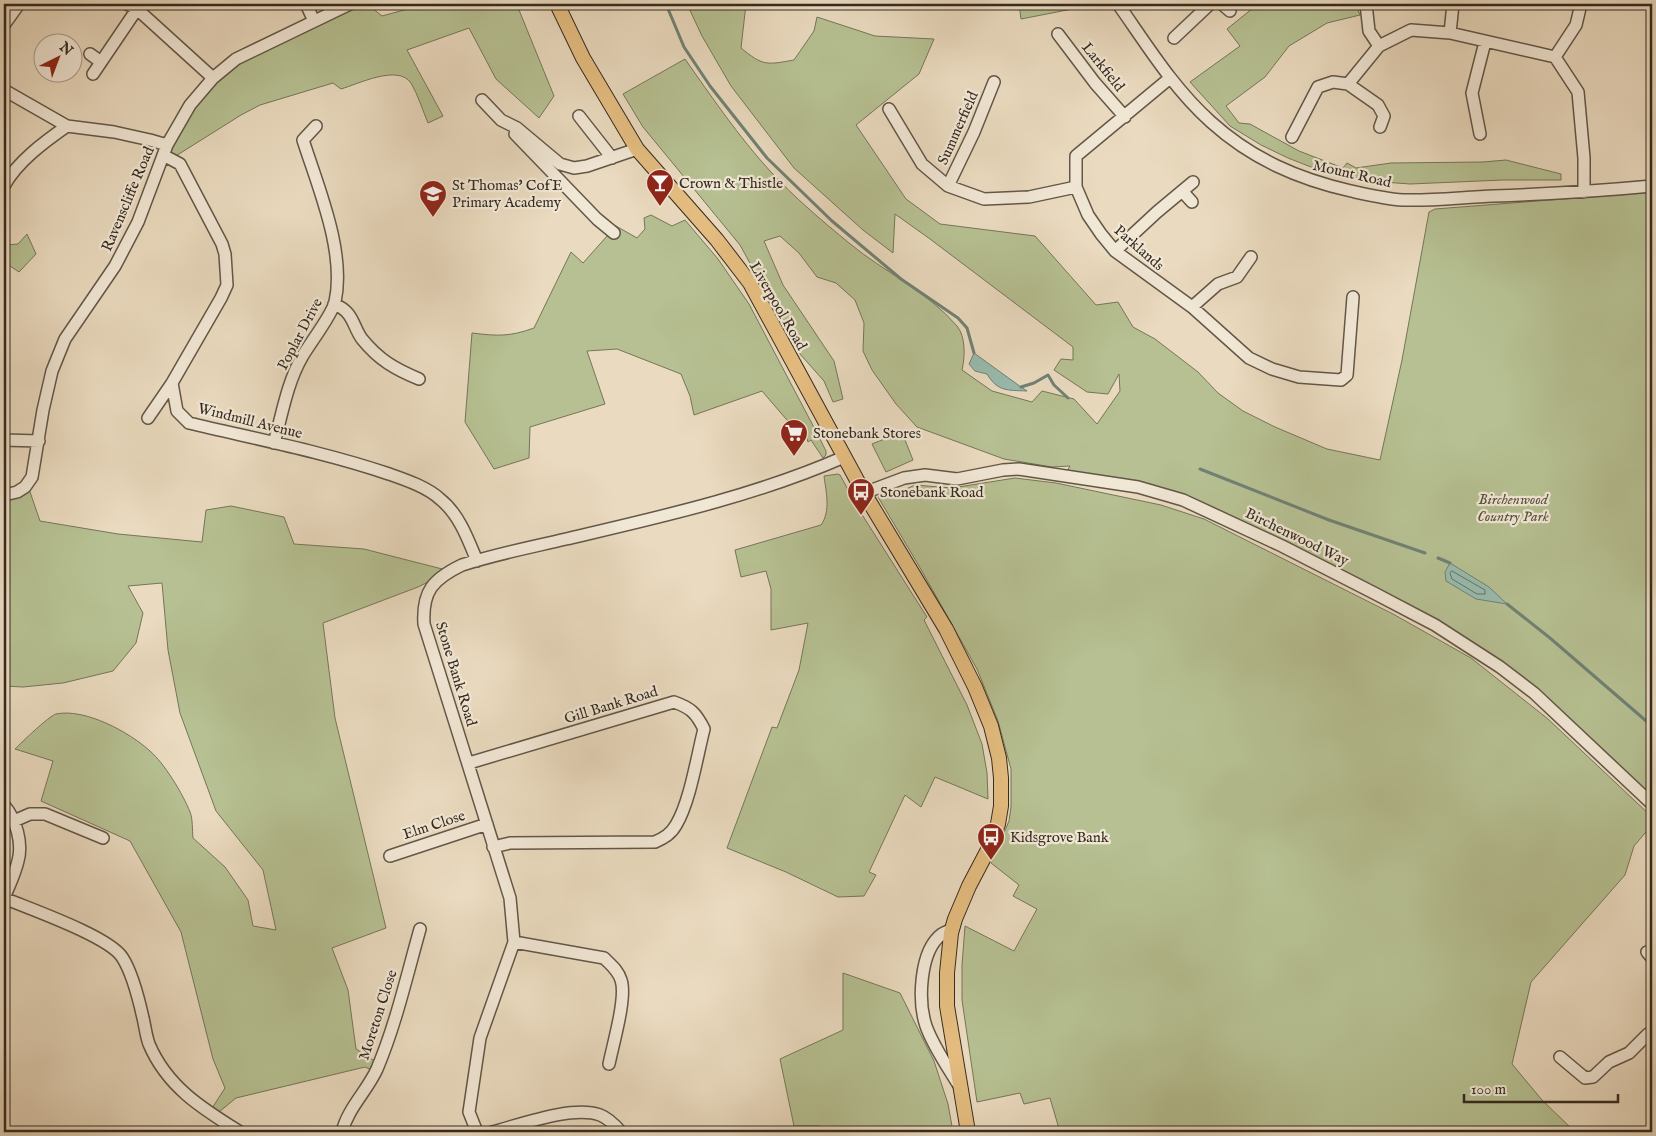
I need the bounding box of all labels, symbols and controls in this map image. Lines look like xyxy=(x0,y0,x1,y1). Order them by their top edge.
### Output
north arrow xyxy=(32,32,82,82)
text: N xyxy=(55,38,77,60)
street label: Larkfield xyxy=(1077,38,1129,96)
street label: Summerfield xyxy=(933,87,983,168)
street label: Ravenscliffe Road xyxy=(97,143,159,254)
street label: Mount Road xyxy=(1311,156,1394,192)
bar icon: Crown & Thistle xyxy=(645,168,675,207)
place label: Crown & Thistle xyxy=(679,174,783,193)
place label: St Thomas' CofE Primary Academy xyxy=(452,176,563,212)
school or university icon: St Thomas' CofE Primary Academy xyxy=(418,179,448,218)
street label: Parklands xyxy=(1110,221,1168,275)
street label: Liverpool Road xyxy=(745,258,811,355)
street label: Poplar Drive xyxy=(273,295,327,373)
street label: Windmill Avenue xyxy=(196,399,304,443)
supermarket icon: Stonebank Stores xyxy=(779,418,809,457)
place label: Stonebank Stores xyxy=(813,424,921,443)
bus stop icon: Stonebank Road xyxy=(846,477,876,516)
place label: Stonebank Road xyxy=(880,483,984,502)
park label: Birchenwood Country Park xyxy=(1477,490,1549,526)
street label: Birchenwood Way xyxy=(1242,504,1352,571)
street label: Stone Bank Road xyxy=(431,619,481,730)
street label: Gill Bank Road xyxy=(562,681,661,728)
street label: Elm Close xyxy=(400,806,468,844)
bus stop icon: Kidsgrove Bank xyxy=(976,822,1006,861)
place label: Kidsgrove Bank xyxy=(1010,828,1110,847)
street label: Moreton Close xyxy=(354,967,402,1063)
scale bar xyxy=(1464,1071,1617,1103)
text: 100 m xyxy=(1471,1080,1507,1099)

